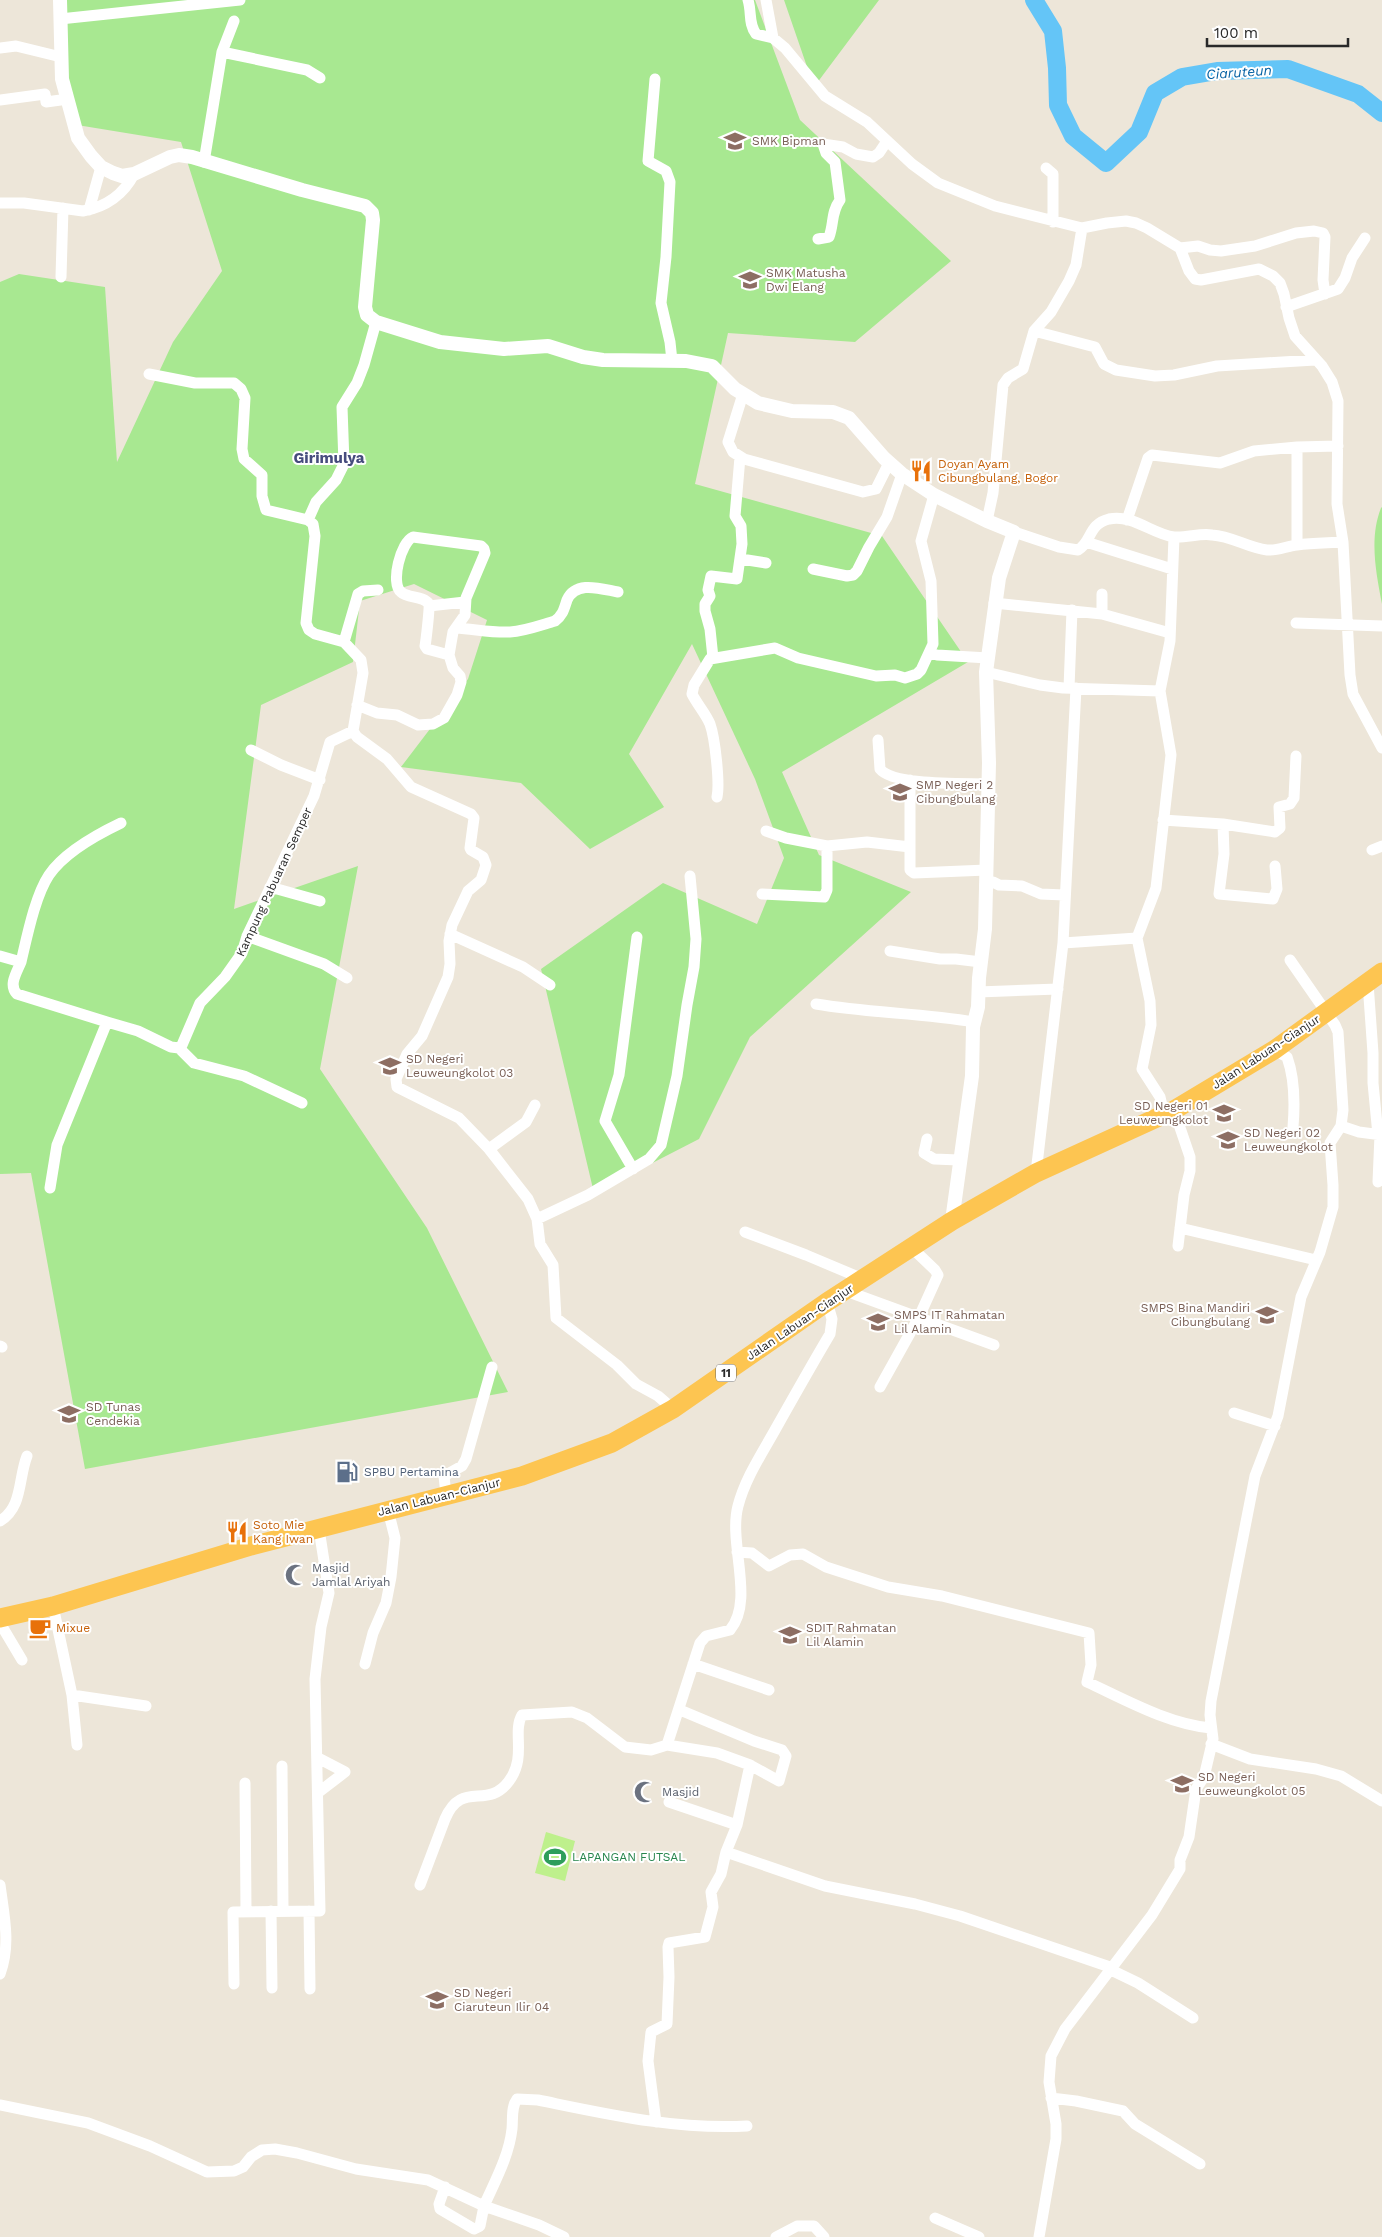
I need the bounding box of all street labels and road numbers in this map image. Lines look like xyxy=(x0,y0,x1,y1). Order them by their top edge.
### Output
street label: Kampung Pabuaran Semper xyxy=(233,805,315,959)
street label: Jalan Labuan-Cianjur xyxy=(1209,1012,1323,1092)
street label: Jalan Labuan-Cianjur xyxy=(744,1281,856,1363)
road number: 11 xyxy=(716,1365,736,1382)
street label: Jalan Labuan-Cianjur xyxy=(376,1475,502,1519)

